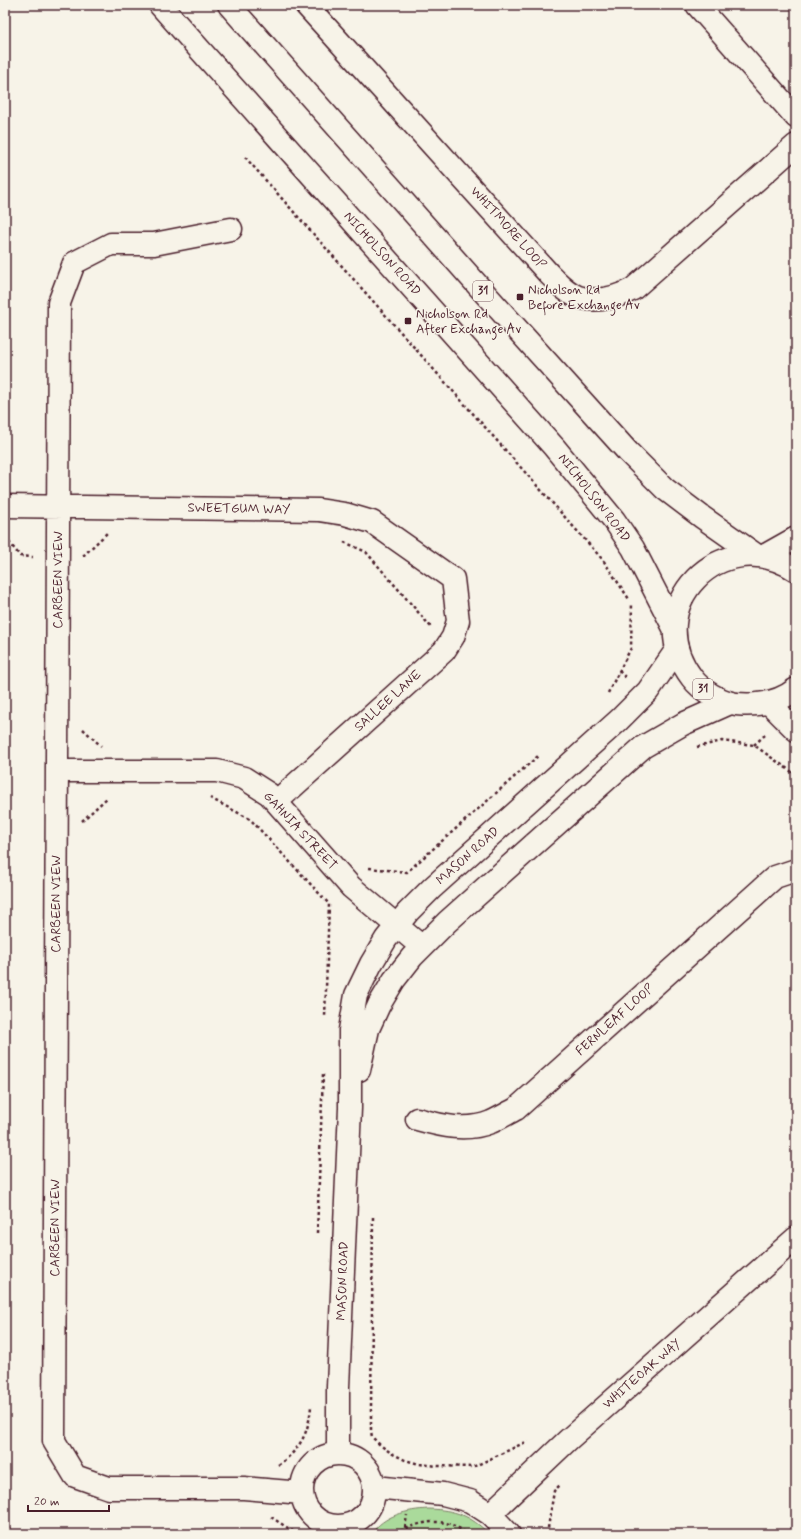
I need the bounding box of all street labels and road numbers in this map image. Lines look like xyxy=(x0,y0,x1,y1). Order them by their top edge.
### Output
street label: WHITMORE LOOP xyxy=(466,183,550,273)
street label: NICHOLSON ROAD xyxy=(340,208,424,300)
road number: 31 xyxy=(473,281,493,301)
street label: NICHOLSON ROAD xyxy=(554,450,634,546)
street label: SWEETGUM WAY xyxy=(187,500,291,518)
street label: CARBEEN VIEW xyxy=(50,531,67,629)
street label: SALLEE LANE xyxy=(351,666,425,736)
road number: 31 xyxy=(693,679,713,699)
street label: GAHNIA STREET xyxy=(259,788,341,874)
street label: MASON ROAD xyxy=(433,823,503,889)
street label: CARBEEN VIEW xyxy=(48,855,65,953)
street label: FERNLEAF LOOP xyxy=(572,980,658,1060)
street label: CARBEEN VIEW xyxy=(47,1179,64,1277)
street label: MASON ROAD xyxy=(333,1241,353,1321)
street label: WHITEOAK WAY xyxy=(599,1335,685,1413)

